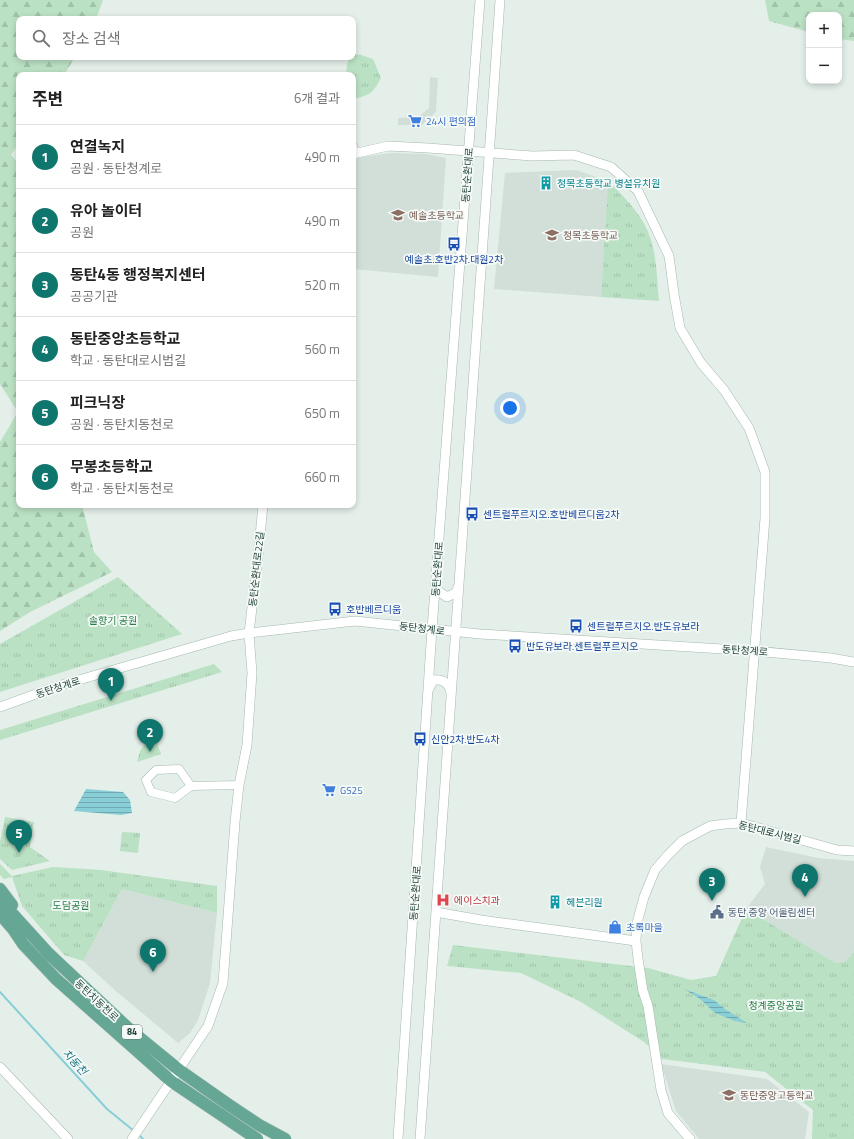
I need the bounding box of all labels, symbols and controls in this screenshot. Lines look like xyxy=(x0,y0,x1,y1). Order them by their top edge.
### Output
map controls xyxy=(806,12,842,84)
button: + xyxy=(806,12,842,48)
search box xyxy=(16,16,356,60)
icon: search xyxy=(30,27,52,49)
text: 장소 검색 xyxy=(62,27,121,50)
button: − xyxy=(806,48,842,84)
text: 주변 xyxy=(32,86,63,112)
text: 6개 결과 xyxy=(294,88,340,108)
supermarket icon: 24시 편의점 xyxy=(407,113,423,129)
place label: 24시 편의점 xyxy=(426,114,476,129)
text: 연결녹지 xyxy=(70,135,125,158)
text: 1 xyxy=(41,147,49,167)
text: 490 m xyxy=(304,147,340,167)
street label: 동탄순환대로 xyxy=(458,147,477,203)
text: 공원 · 동탄청계로 xyxy=(70,158,162,178)
building icon: 청목초등학교 병설유치원 xyxy=(538,175,554,191)
place label: 청목초등학교 병설유치원 xyxy=(557,176,660,191)
text: 유아 놀이터 xyxy=(70,199,142,222)
school or university icon: 예솔초등학교 xyxy=(390,207,406,223)
place label: 예솔초등학교 xyxy=(409,208,464,223)
text: 2 xyxy=(41,211,49,231)
text: 490 m xyxy=(304,211,340,231)
text: 공원 xyxy=(70,222,94,242)
school or university icon: 청목초등학교 xyxy=(544,227,560,243)
place label: 청목초등학교 xyxy=(563,228,618,243)
bus stop icon: 예솔초.호반2차.대원2차 xyxy=(446,236,462,252)
place label: 예솔초.호반2차.대원2차 xyxy=(405,252,504,267)
text: 동탄4동 행정복지센터 xyxy=(70,263,206,286)
text: 3 xyxy=(41,275,49,295)
text: 520 m xyxy=(304,275,340,295)
text: 공공기관 xyxy=(70,286,118,306)
text: 동탄중앙초등학교 xyxy=(70,327,180,350)
text: 4 xyxy=(41,339,49,359)
text: 560 m xyxy=(304,339,340,359)
text: 학교 · 동탄대로시범길 xyxy=(70,350,186,370)
text: 피크닉장 xyxy=(70,391,125,414)
your location xyxy=(500,398,520,418)
text: 5 xyxy=(41,403,49,423)
text: 650 m xyxy=(304,403,340,423)
text: 공원 · 동탄치동천로 xyxy=(70,414,174,434)
text: 무봉초등학교 xyxy=(70,455,153,478)
text: 6 xyxy=(41,467,49,487)
text: 660 m xyxy=(304,467,340,487)
text: 학교 · 동탄치동천로 xyxy=(70,478,174,498)
bus stop icon: 센트럴푸르지오.호반베르디움2차 xyxy=(464,506,480,522)
place label: 센트럴푸르지오.호반베르디움2차 xyxy=(483,507,620,522)
street label: 동탄순환대로22길 xyxy=(245,531,268,607)
street label: 동탄순환대로 xyxy=(428,541,447,597)
bus stop icon: 호반베르디움 xyxy=(327,601,343,617)
place label: 호반베르디움 xyxy=(346,602,401,617)
park label: 솔향기 공원 xyxy=(89,613,137,628)
street label: 동탄청계로 xyxy=(398,618,446,639)
bus stop icon: 센트럴푸르지오.반도유보라 xyxy=(568,618,584,634)
place label: 센트럴푸르지오.반도유보라 xyxy=(587,619,700,634)
bus stop icon: 반도유보라.센트럴푸르지오 xyxy=(507,638,523,654)
place label: 반도유보라.센트럴푸르지오 xyxy=(526,639,639,654)
street label: 동탄청계로 xyxy=(721,641,768,660)
pin: 1 xyxy=(98,668,124,701)
street label: 동탄청계로 xyxy=(34,673,82,702)
pin: 2 xyxy=(137,719,163,752)
bus stop icon: 신안2차.반도4차 xyxy=(412,731,428,747)
place label: 신안2차.반도4차 xyxy=(431,732,500,747)
supermarket icon: GS25 xyxy=(321,782,337,798)
place label: GS25 xyxy=(340,783,363,798)
street label: 동탄대로시범길 xyxy=(737,817,803,848)
pin: 5 xyxy=(6,820,32,853)
pin: 4 xyxy=(792,864,818,897)
street label: 동탄순환대로 xyxy=(406,865,425,921)
pin: 3 xyxy=(699,868,725,901)
hospital icon: 에이스치과 xyxy=(435,892,451,908)
place label: 에이스치과 xyxy=(454,893,500,908)
building icon: 헤븐리원 xyxy=(547,894,563,910)
place label: 헤븐리원 xyxy=(566,895,603,910)
park label: 도담공원 xyxy=(53,898,89,913)
public building icon: 동탄 중앙 어울림센터 xyxy=(709,904,725,920)
place label: 동탄 중앙 어울림센터 xyxy=(728,905,815,920)
shop icon: 초록마을 xyxy=(607,919,623,935)
place label: 초록마을 xyxy=(626,920,663,935)
pin: 6 xyxy=(140,939,166,972)
street label: 동탄치동천로 xyxy=(71,976,122,1025)
park label: 청계중앙공원 xyxy=(748,998,804,1013)
road number: 84 xyxy=(122,1025,142,1039)
water label: 치동천 xyxy=(59,1045,92,1080)
school or university icon: 동탄중앙고등학교 xyxy=(721,1087,737,1103)
place label: 동탄중앙고등학교 xyxy=(740,1088,814,1103)

